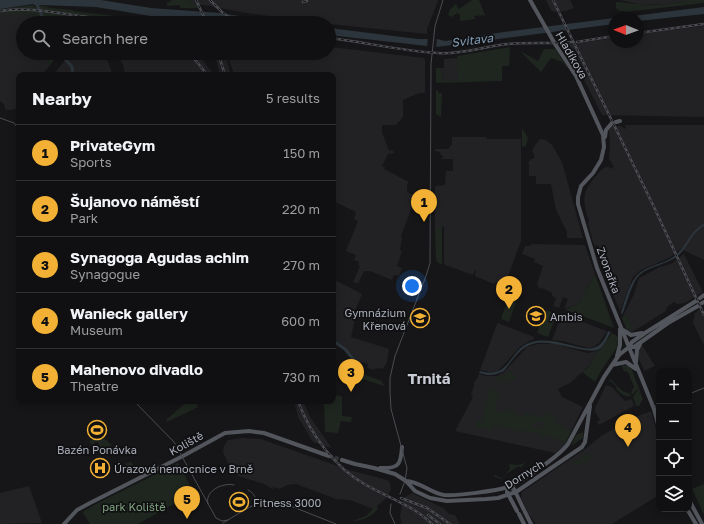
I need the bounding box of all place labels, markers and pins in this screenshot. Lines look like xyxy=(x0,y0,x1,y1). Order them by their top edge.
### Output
pin: 1 xyxy=(411,189,437,222)
pin: 2 xyxy=(496,276,522,309)
school or university icon: Ambis xyxy=(525,305,547,327)
place label: Gymnázium Křenová xyxy=(344,306,406,332)
school or university icon: Gymnázium Křenová xyxy=(409,307,431,329)
place label: Ambis xyxy=(550,310,583,323)
pin: 3 xyxy=(338,359,364,392)
pin: 4 xyxy=(615,414,641,447)
sports icon: Bazén Ponávka xyxy=(86,419,108,441)
place label: Bazén Ponávka xyxy=(57,443,137,456)
hospital icon: Úrazová nemocnice v Brně xyxy=(89,457,111,479)
place label: Úrazová nemocnice v Brně xyxy=(114,462,253,475)
pin: 5 xyxy=(174,486,200,519)
sports icon: Fitness 3000 xyxy=(228,491,250,513)
place label: Fitness 3000 xyxy=(253,496,322,509)

